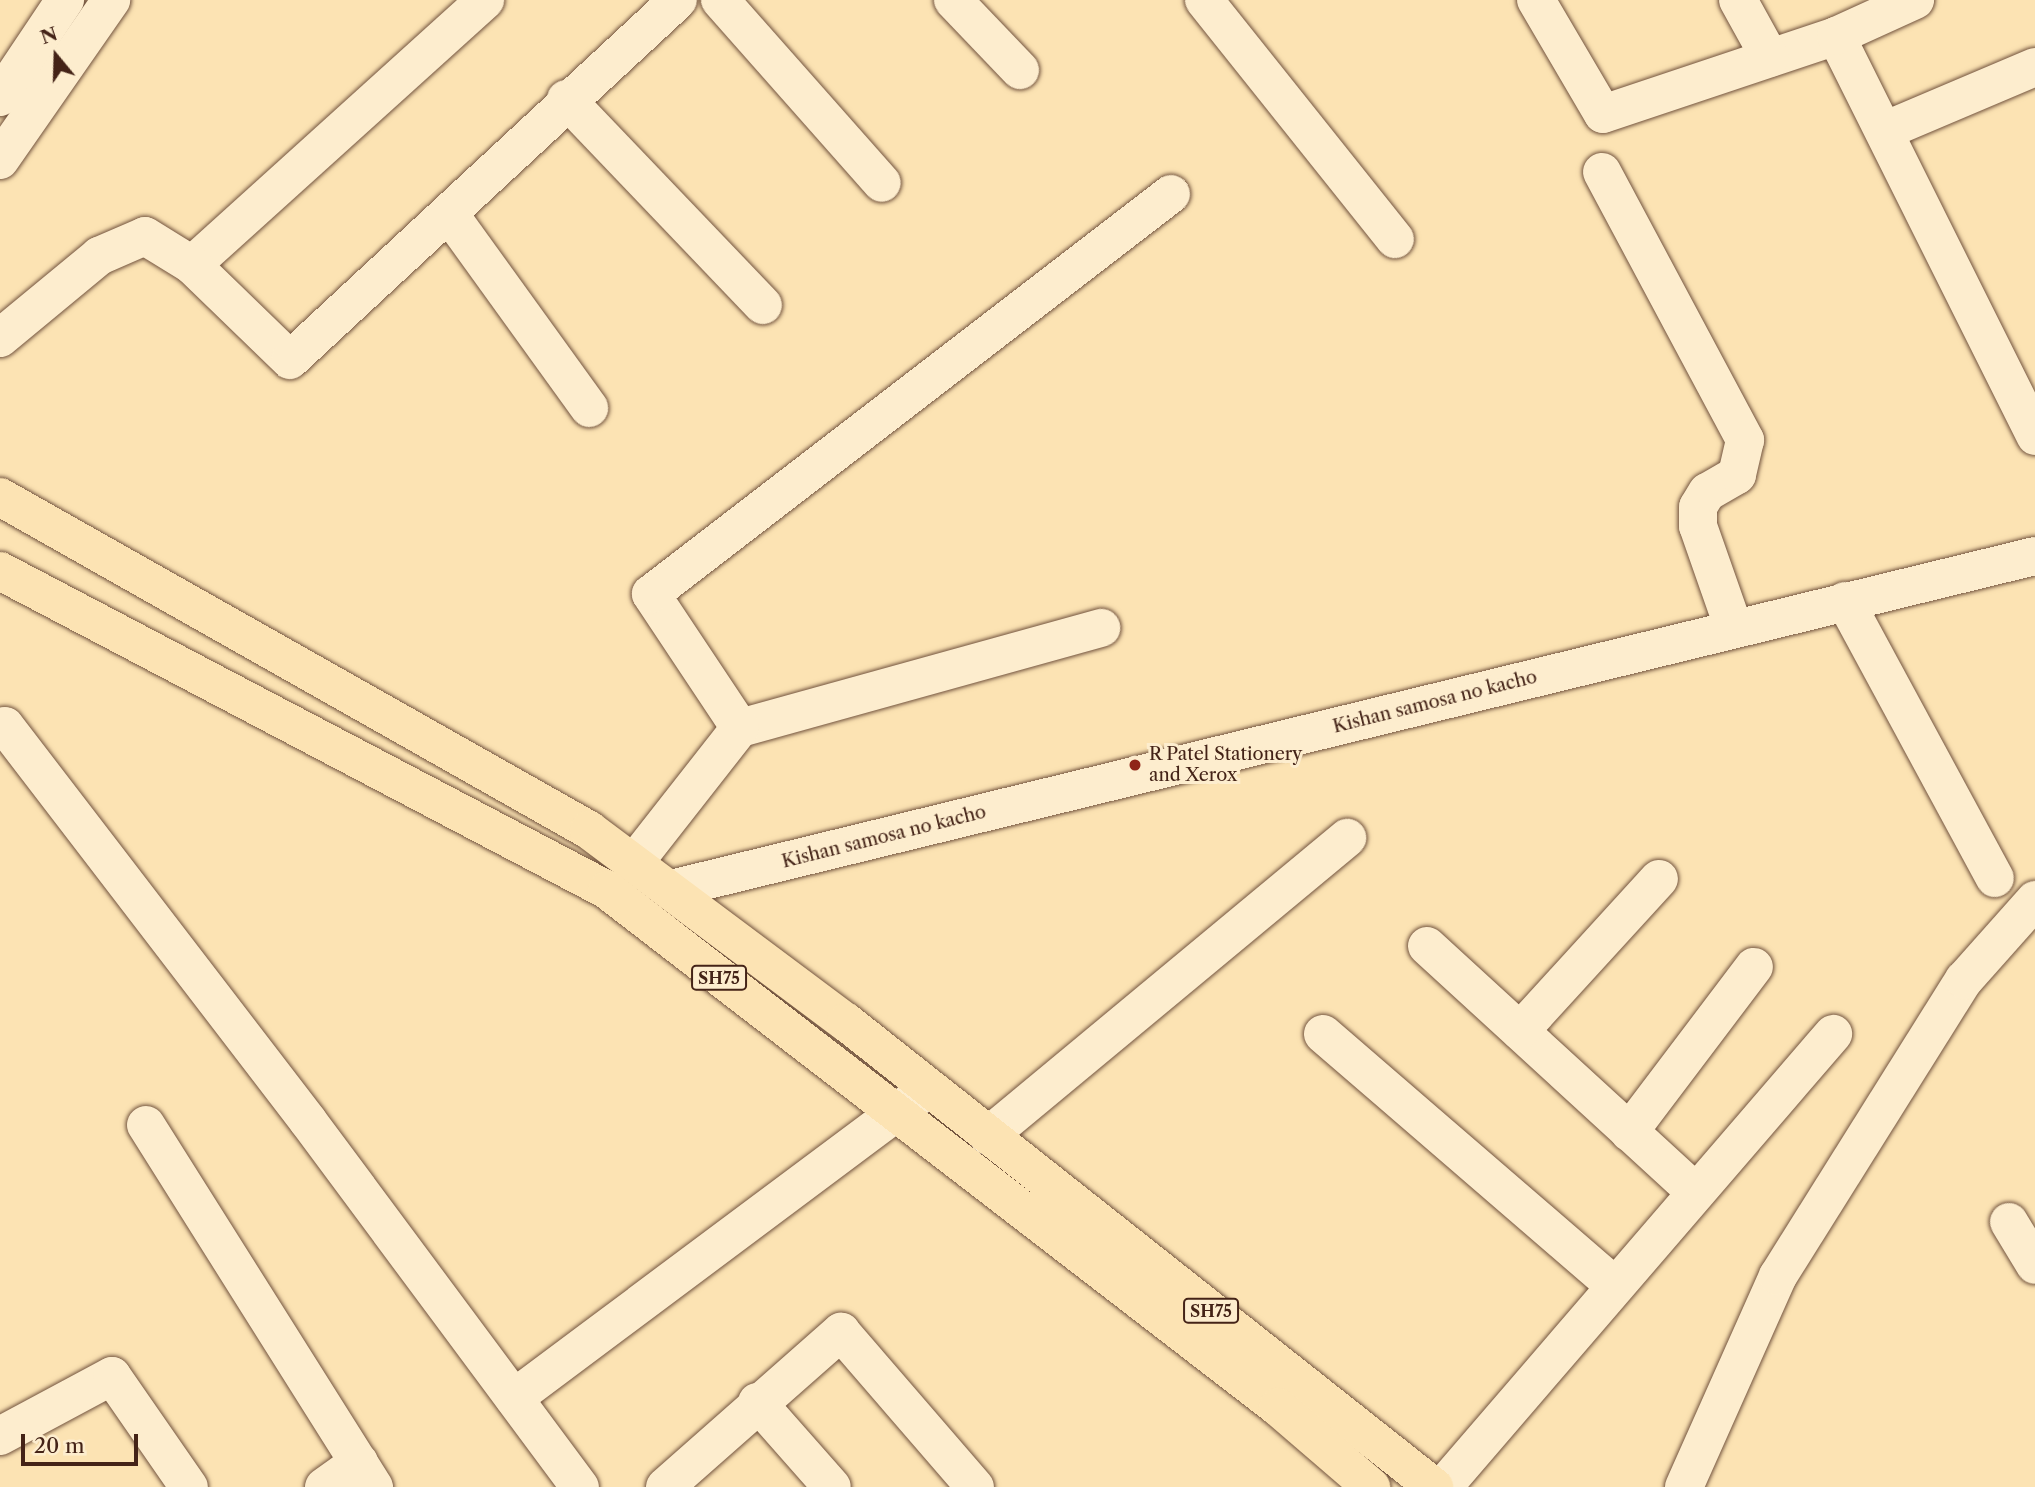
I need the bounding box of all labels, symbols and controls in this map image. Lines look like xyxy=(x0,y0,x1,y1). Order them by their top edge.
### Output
north arrow xyxy=(21,21,91,91)
text: N xyxy=(37,22,61,49)
street label: Kishan samosa no kacho xyxy=(1331,666,1539,738)
place label: R Patel Stationery and Xerox xyxy=(1149,744,1303,786)
marker: R Patel Stationery and Xerox xyxy=(1127,757,1143,773)
street label: Kishan samosa no kacho xyxy=(780,801,988,873)
road number: SH75 xyxy=(691,966,747,990)
road number: SH75 xyxy=(1183,1298,1239,1324)
scale bar xyxy=(24,1420,142,1464)
text: 20 m xyxy=(34,1433,85,1458)

